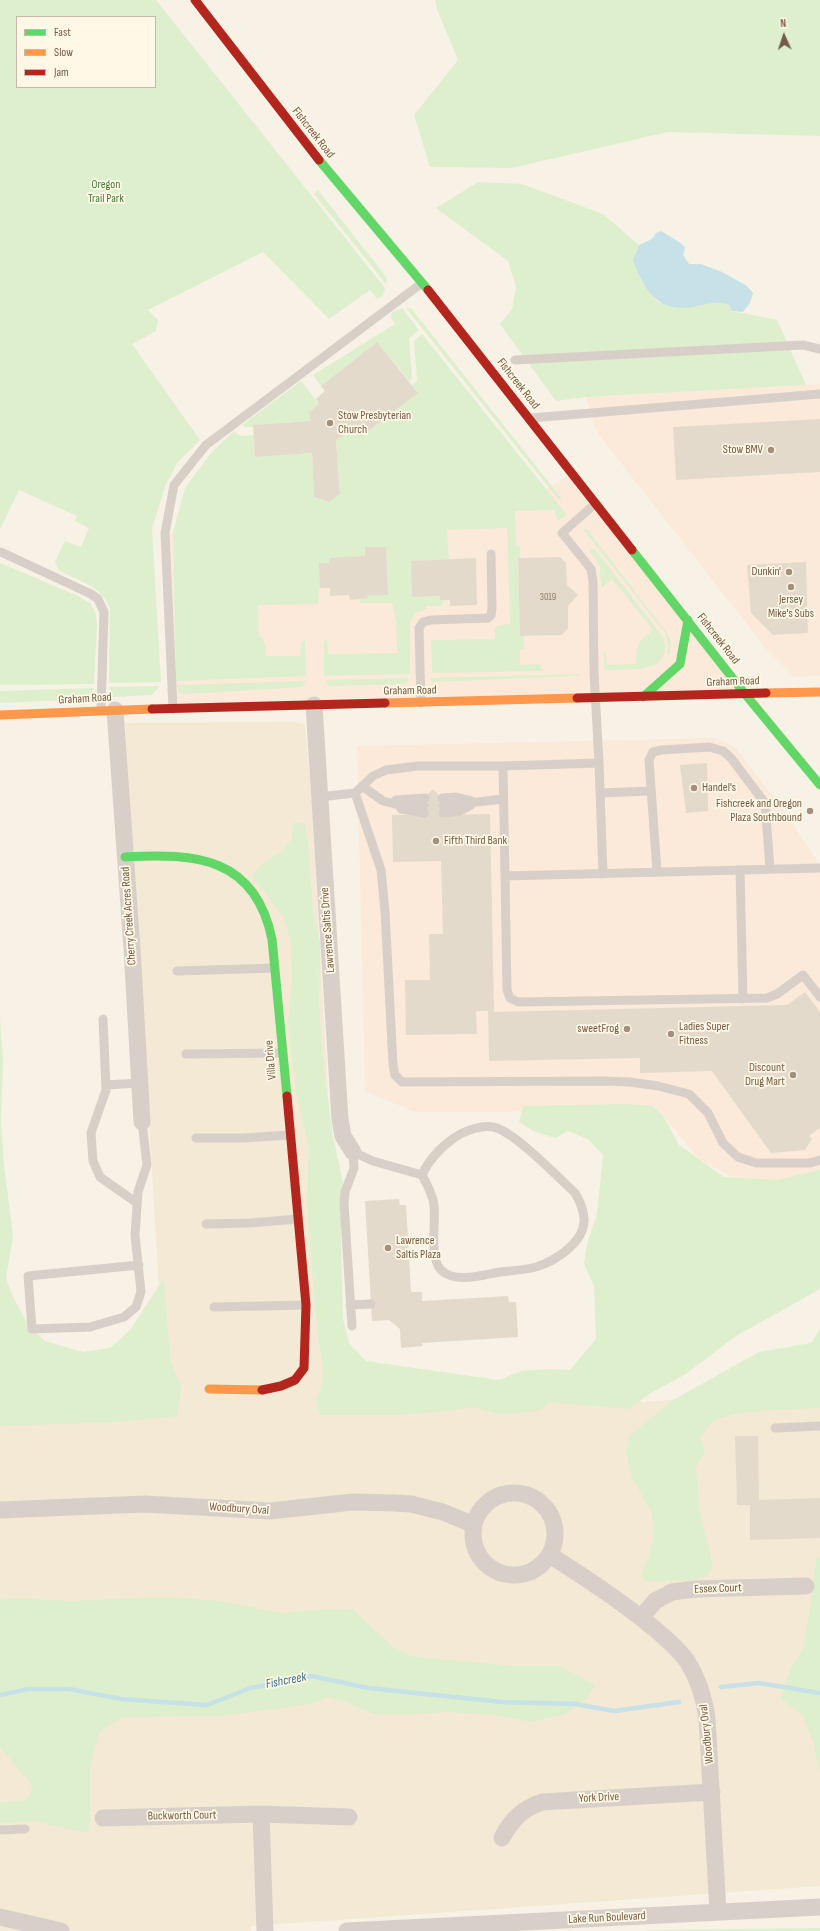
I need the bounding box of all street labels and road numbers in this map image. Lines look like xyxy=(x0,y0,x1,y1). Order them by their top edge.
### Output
street label: Fishcreek Road xyxy=(289,105,337,161)
street label: Fishcreek Road xyxy=(494,356,542,412)
street label: Fishcreek Road xyxy=(694,611,742,667)
street label: Graham Road xyxy=(706,674,760,690)
street label: Graham Road xyxy=(383,683,437,699)
street label: Graham Road xyxy=(58,690,112,708)
street label: Cherry Creek Acres Road xyxy=(118,866,140,966)
street label: Lawrence Saltis Drive xyxy=(318,887,338,973)
street label: Villa Drive xyxy=(262,1040,280,1080)
street label: Woodbury Oval xyxy=(209,1500,269,1518)
street label: Essex Court xyxy=(694,1581,742,1597)
street label: Woodbury Oval xyxy=(697,1703,717,1765)
street label: York Drive xyxy=(579,1790,619,1806)
street label: Buckworth Court xyxy=(148,1808,216,1824)
street label: Lake Run Boulevard xyxy=(568,1909,646,1927)

